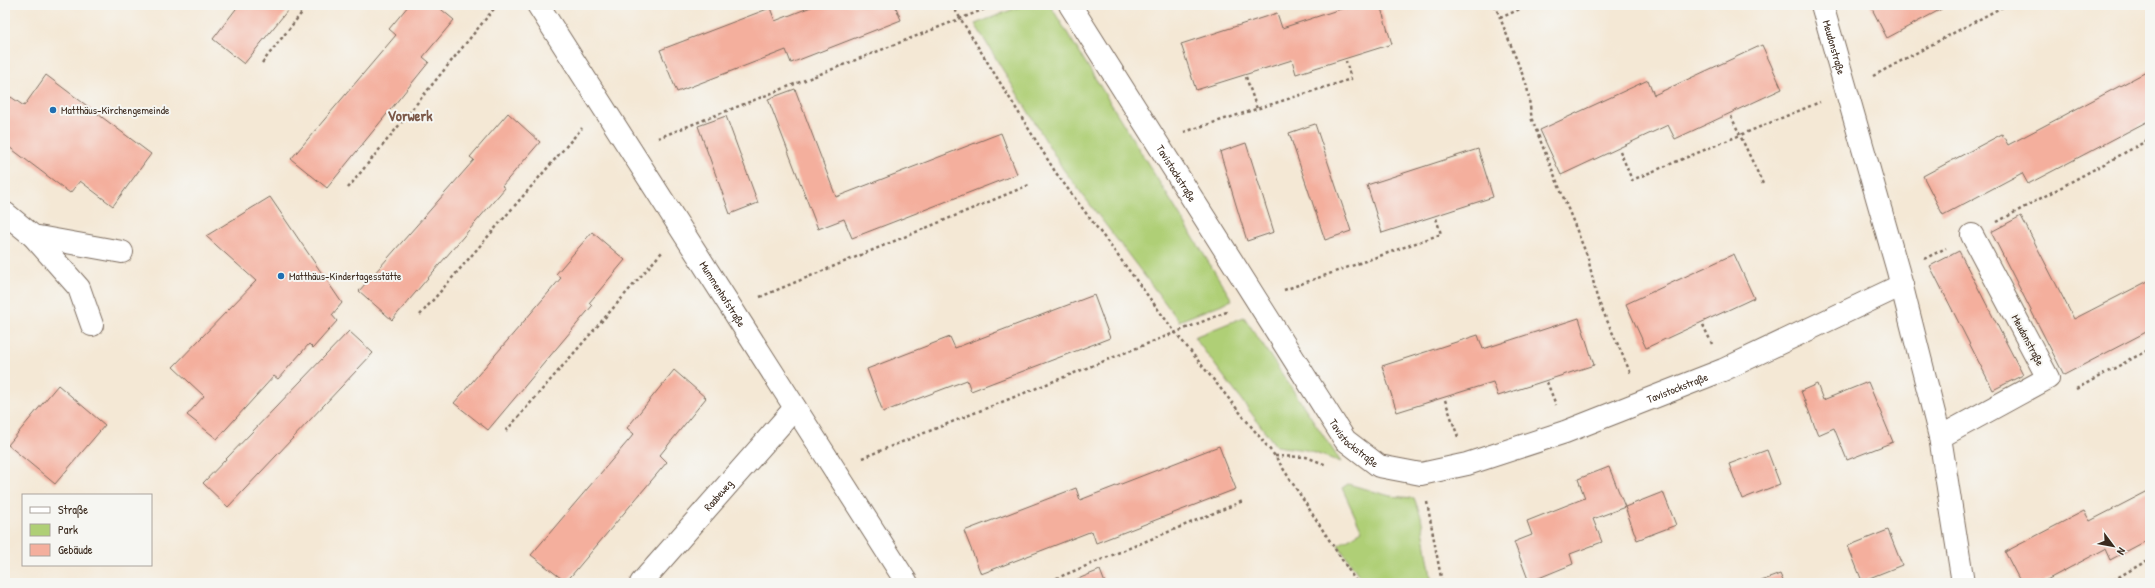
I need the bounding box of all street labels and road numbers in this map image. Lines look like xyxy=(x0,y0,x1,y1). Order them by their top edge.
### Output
street label: Meudonstraße xyxy=(1820,19,1849,77)
street label: Tavistockstraße xyxy=(1153,142,1200,205)
street label: Mummenhofstraße xyxy=(696,259,749,330)
street label: Meudonstraße xyxy=(2009,312,2048,368)
street label: Tavistockstraße xyxy=(1645,369,1710,406)
street label: Tavistockstraße xyxy=(1326,416,1382,471)
street label: Raabeweg xyxy=(701,477,736,514)

